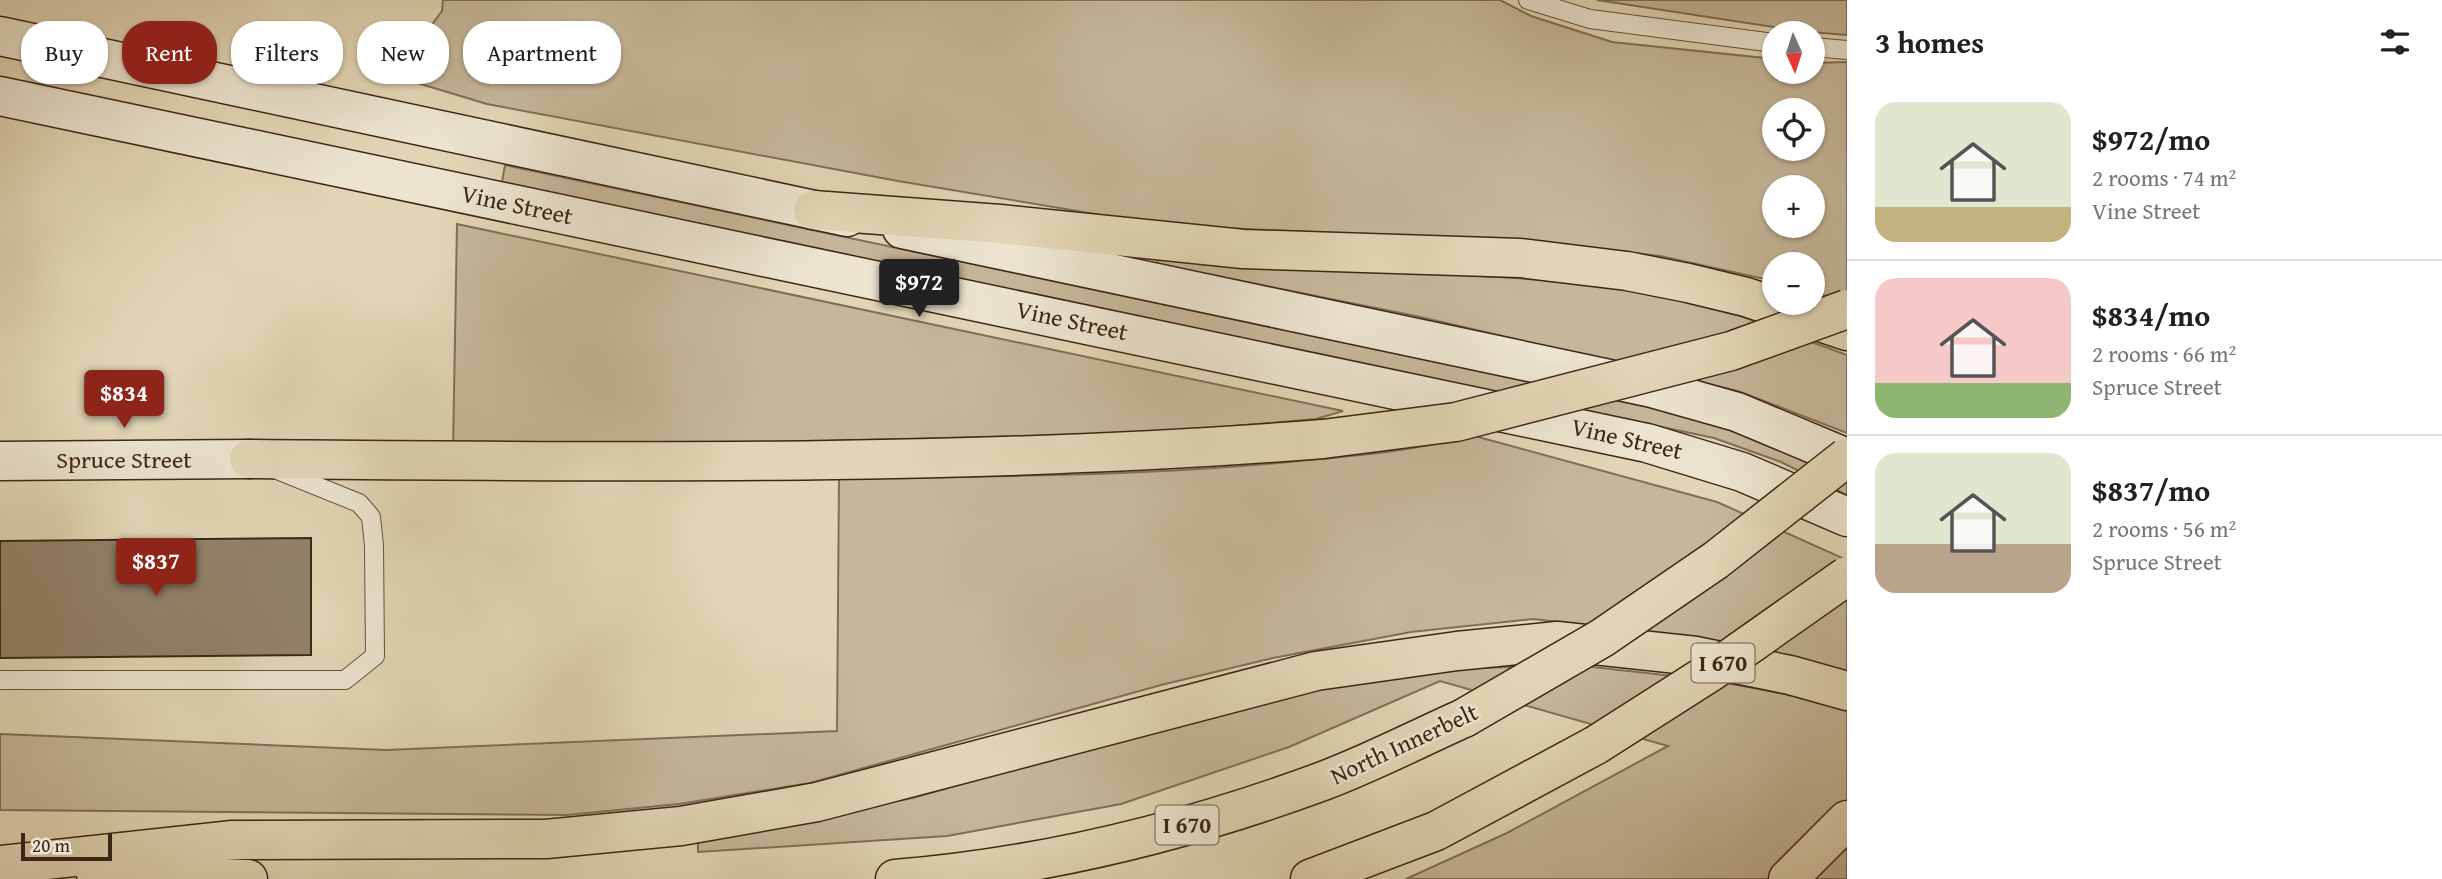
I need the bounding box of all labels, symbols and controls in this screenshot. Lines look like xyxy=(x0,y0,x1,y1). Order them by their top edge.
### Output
text: 3 homes xyxy=(1875,20,1984,64)
chip: Buy xyxy=(21,21,108,84)
chip: Rent xyxy=(122,21,217,84)
chip: Filters xyxy=(231,21,343,84)
chip: New xyxy=(357,21,449,84)
chip: Apartment xyxy=(463,21,621,84)
north arrow xyxy=(1762,21,1825,84)
map controls xyxy=(1762,21,1825,315)
icon: filters xyxy=(2376,23,2414,61)
button: locate xyxy=(1762,98,1825,161)
text: $972/mo xyxy=(2092,117,2210,161)
icon: home xyxy=(1931,130,2015,214)
text: 2 rooms · 74 m² xyxy=(2092,161,2236,194)
button: + xyxy=(1762,175,1825,238)
street label: Vine Street xyxy=(458,176,577,234)
text: Vine Street xyxy=(2092,194,2200,227)
button: − xyxy=(1762,252,1825,315)
pin: $972 xyxy=(878,260,960,319)
text: $972 xyxy=(895,265,943,298)
street label: Vine Street xyxy=(1013,292,1132,350)
text: $834/mo xyxy=(2092,293,2210,337)
icon: home xyxy=(1931,306,2015,390)
text: 2 rooms · 66 m² xyxy=(2092,337,2236,370)
pin: $834 xyxy=(83,370,165,430)
text: Spruce Street xyxy=(2092,370,2222,403)
text: $834 xyxy=(100,376,148,409)
street label: Vine Street xyxy=(1568,409,1687,468)
street label: Spruce Street xyxy=(56,442,192,477)
text: $837/mo xyxy=(2092,468,2210,512)
icon: home xyxy=(1931,481,2015,565)
text: 2 rooms · 56 m² xyxy=(2092,512,2236,545)
pin: $837 xyxy=(115,538,197,598)
text: $837 xyxy=(132,544,180,577)
text: Spruce Street xyxy=(2092,545,2222,578)
road number: I 670 xyxy=(1692,643,1754,682)
street label: North Innerbelt xyxy=(1324,694,1484,793)
road number: I 670 xyxy=(1156,806,1218,845)
scale bar xyxy=(21,830,112,862)
text: 20 m xyxy=(32,831,70,859)

